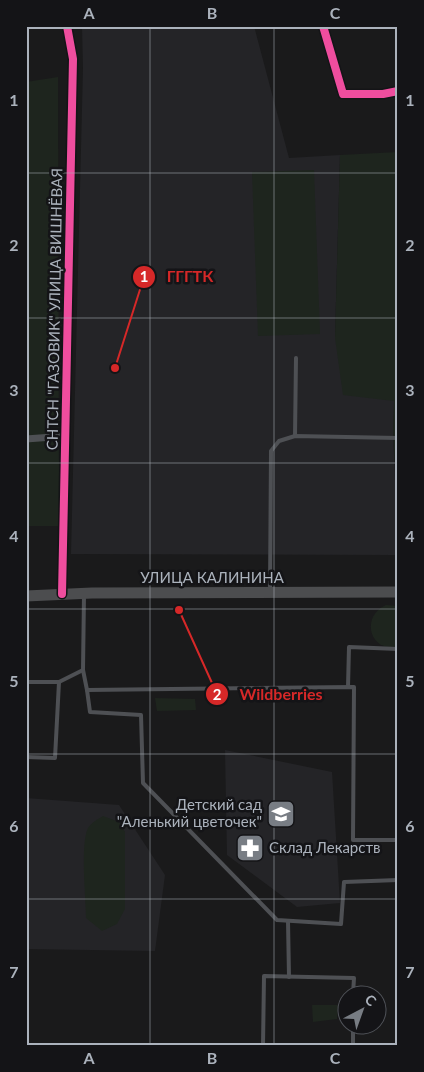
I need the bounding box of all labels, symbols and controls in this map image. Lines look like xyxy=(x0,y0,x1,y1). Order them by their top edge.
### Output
text: A xyxy=(82,3,95,22)
text: B xyxy=(207,3,217,22)
text: C xyxy=(330,3,341,22)
text: 1 xyxy=(9,90,19,109)
text: 1 xyxy=(405,90,415,109)
street label: СНТСН "ГАЗОВИК" УЛИЦА ВИШНЁВАЯ xyxy=(43,168,65,450)
text: 2 xyxy=(9,235,19,254)
text: 2 xyxy=(405,235,415,254)
callout: ГГГТК xyxy=(131,261,223,292)
text: ГГГТК xyxy=(167,266,214,285)
text: 1 xyxy=(140,267,148,285)
text: 3 xyxy=(9,380,19,399)
text: 3 xyxy=(405,380,415,399)
text: 4 xyxy=(9,526,19,545)
text: 4 xyxy=(405,526,415,545)
street label: УЛИЦА КАЛИНИНА xyxy=(140,568,285,586)
text: 5 xyxy=(9,671,19,690)
text: 5 xyxy=(405,671,415,690)
callout: Wildberries xyxy=(204,679,332,710)
text: Wildberries xyxy=(239,684,323,703)
text: 2 xyxy=(213,685,222,703)
place label: Детский сад "Аленький цветочек" xyxy=(117,795,262,830)
school or university icon: Детский сад "Аленький цветочек" xyxy=(266,799,296,829)
text: 6 xyxy=(9,816,19,835)
text: 6 xyxy=(405,816,415,835)
pharmacy icon: Склад Лекарств xyxy=(235,833,265,863)
place label: Склад Лекарств xyxy=(269,838,380,856)
text: 7 xyxy=(9,962,19,981)
text: 7 xyxy=(405,962,415,981)
north arrow xyxy=(336,984,386,1034)
text: С xyxy=(362,990,380,1010)
text: A xyxy=(82,1048,95,1067)
text: B xyxy=(207,1048,217,1067)
text: C xyxy=(330,1048,341,1067)

